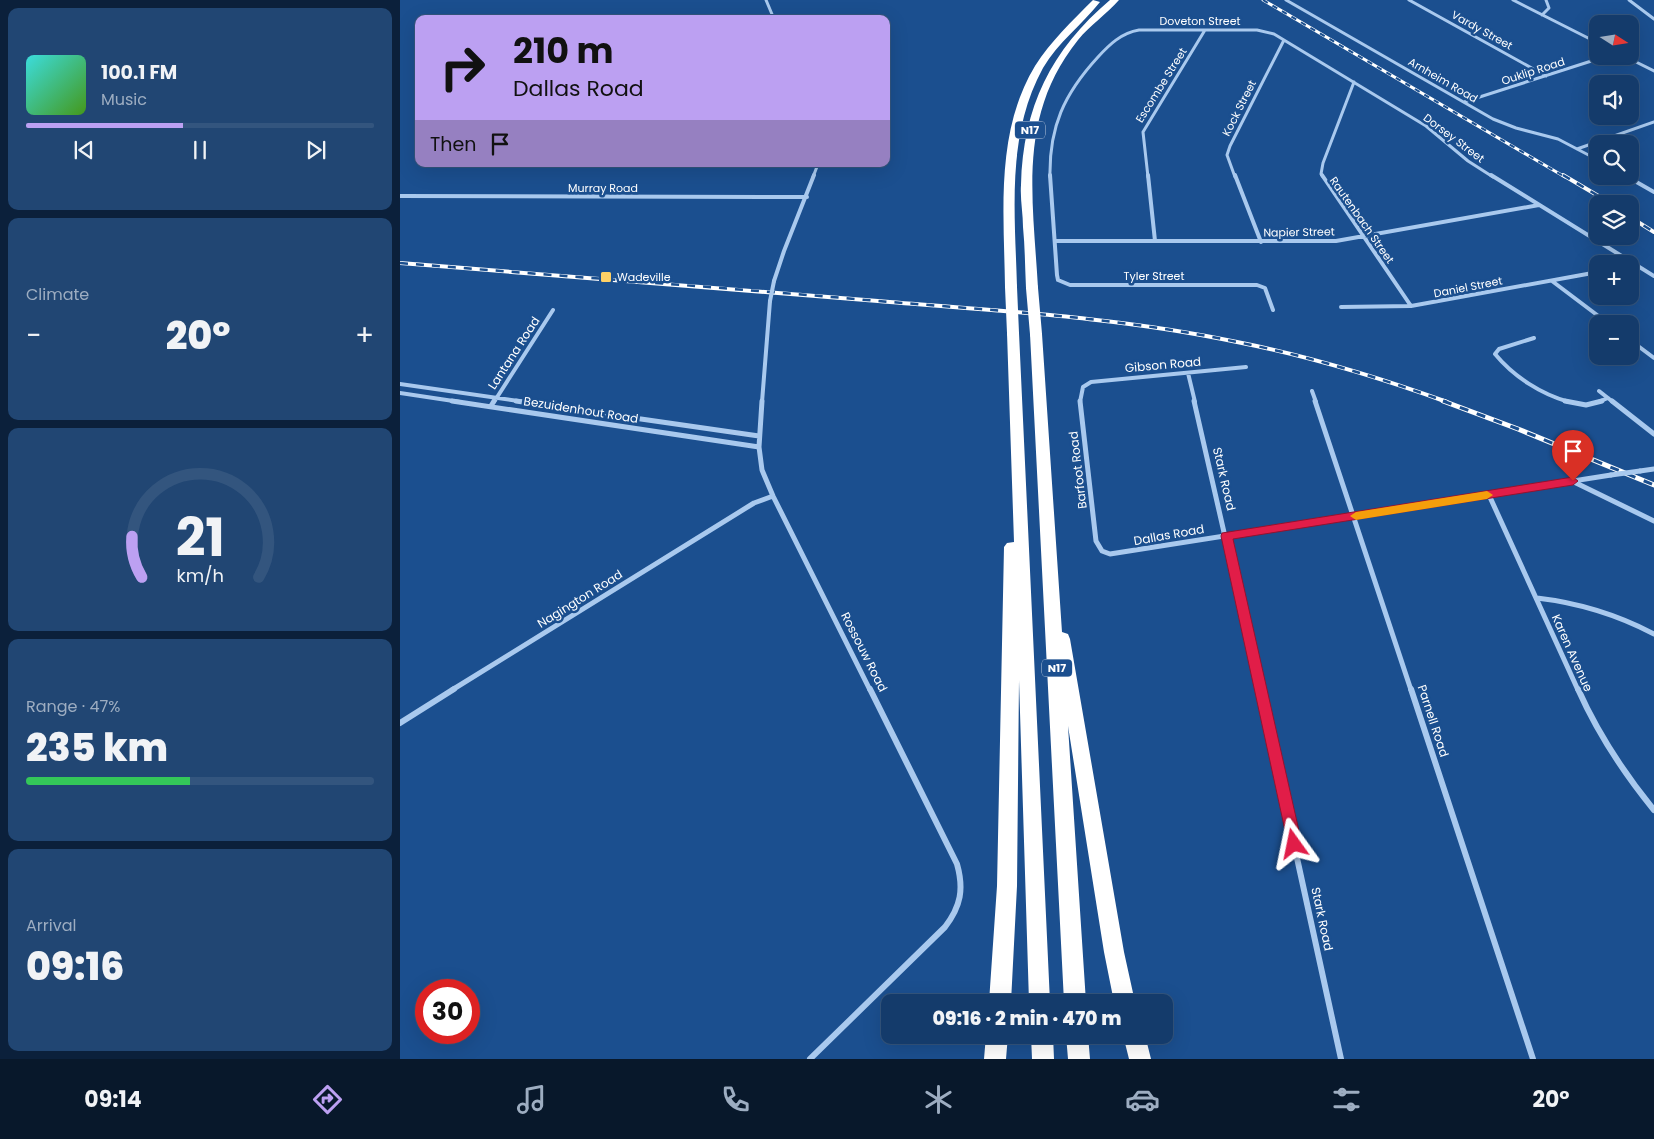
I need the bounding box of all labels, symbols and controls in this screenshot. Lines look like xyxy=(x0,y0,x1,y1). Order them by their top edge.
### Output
street label: Vardy Street xyxy=(1448,7,1516,53)
street label: Doveton Street xyxy=(1159,13,1241,29)
north arrow xyxy=(1589,15,1639,65)
map controls xyxy=(1589,15,1639,365)
text: 210 m xyxy=(513,26,613,75)
icon: right xyxy=(430,35,495,100)
street label: Escombe Street xyxy=(1131,44,1191,126)
street label: Ouklip Road xyxy=(1499,53,1567,89)
street label: Arnheim Road xyxy=(1405,54,1481,106)
text: 100.1 FM xyxy=(101,59,177,86)
text: Dallas Road xyxy=(513,73,644,104)
button: sound xyxy=(1589,75,1639,125)
street label: Kock Street xyxy=(1218,77,1260,139)
text: Music xyxy=(101,88,147,111)
street label: Dorsey Street xyxy=(1420,110,1488,166)
road number: N17 xyxy=(1015,122,1045,138)
icon: arrive xyxy=(486,130,514,158)
text: Then xyxy=(430,131,476,158)
button: search xyxy=(1589,135,1639,185)
icon: previous xyxy=(70,136,98,164)
icon: pause xyxy=(186,136,214,164)
icon: next xyxy=(302,136,330,164)
street label: Rautenbach Street xyxy=(1326,173,1398,267)
street label: Murray Road xyxy=(568,180,638,196)
button: layers xyxy=(1589,195,1639,245)
street label: Napier Street xyxy=(1263,223,1335,241)
button: + xyxy=(1589,255,1639,305)
street label: Tyler Street xyxy=(1124,268,1184,284)
place label: Wadeville xyxy=(617,269,671,285)
marker: Wadeville xyxy=(599,270,613,284)
street label: Daniel Street xyxy=(1432,273,1504,301)
text: Climate xyxy=(26,283,89,306)
text: 20° xyxy=(166,309,231,362)
street label: Lantana Road xyxy=(484,313,543,392)
button: − xyxy=(1589,315,1639,365)
text: − xyxy=(26,316,41,355)
text: + xyxy=(355,316,374,355)
street label: Gibson Road xyxy=(1124,353,1202,376)
street label: Bezuidenhout Road xyxy=(522,392,640,427)
street label: Barfoot Road xyxy=(1064,430,1091,510)
pin xyxy=(1552,430,1594,481)
icon: arrive xyxy=(1559,437,1587,465)
street label: Stark Road xyxy=(1209,446,1240,512)
text: 21 xyxy=(175,501,225,574)
street label: Dallas Road xyxy=(1132,520,1205,549)
text: km/h xyxy=(176,563,224,588)
street label: Nagington Road xyxy=(534,566,626,632)
street label: Rossouw Road xyxy=(837,609,892,694)
street label: Karen Avenue xyxy=(1548,611,1597,694)
road number: N17 xyxy=(1042,660,1072,676)
street label: Parnell Road xyxy=(1414,683,1453,759)
text: Range · 47% xyxy=(26,695,120,718)
text: 235 km xyxy=(26,721,168,774)
position arrow xyxy=(1267,817,1319,869)
street label: Stark Road xyxy=(1307,886,1338,952)
text: Arrival xyxy=(26,914,76,937)
text: 09:16 xyxy=(26,940,124,993)
speed limit sign: 30 xyxy=(415,979,480,1044)
text: 09:16 · 2 min · 470 m xyxy=(932,1005,1122,1032)
icon: directions xyxy=(310,1082,345,1117)
icon: music xyxy=(514,1082,549,1117)
icon: phone xyxy=(718,1082,753,1117)
icon: climate xyxy=(921,1082,956,1117)
icon: car xyxy=(1125,1082,1160,1117)
icon: filters xyxy=(1329,1082,1364,1117)
text: 09:14 xyxy=(84,1084,142,1115)
text: 20° xyxy=(1532,1084,1570,1115)

